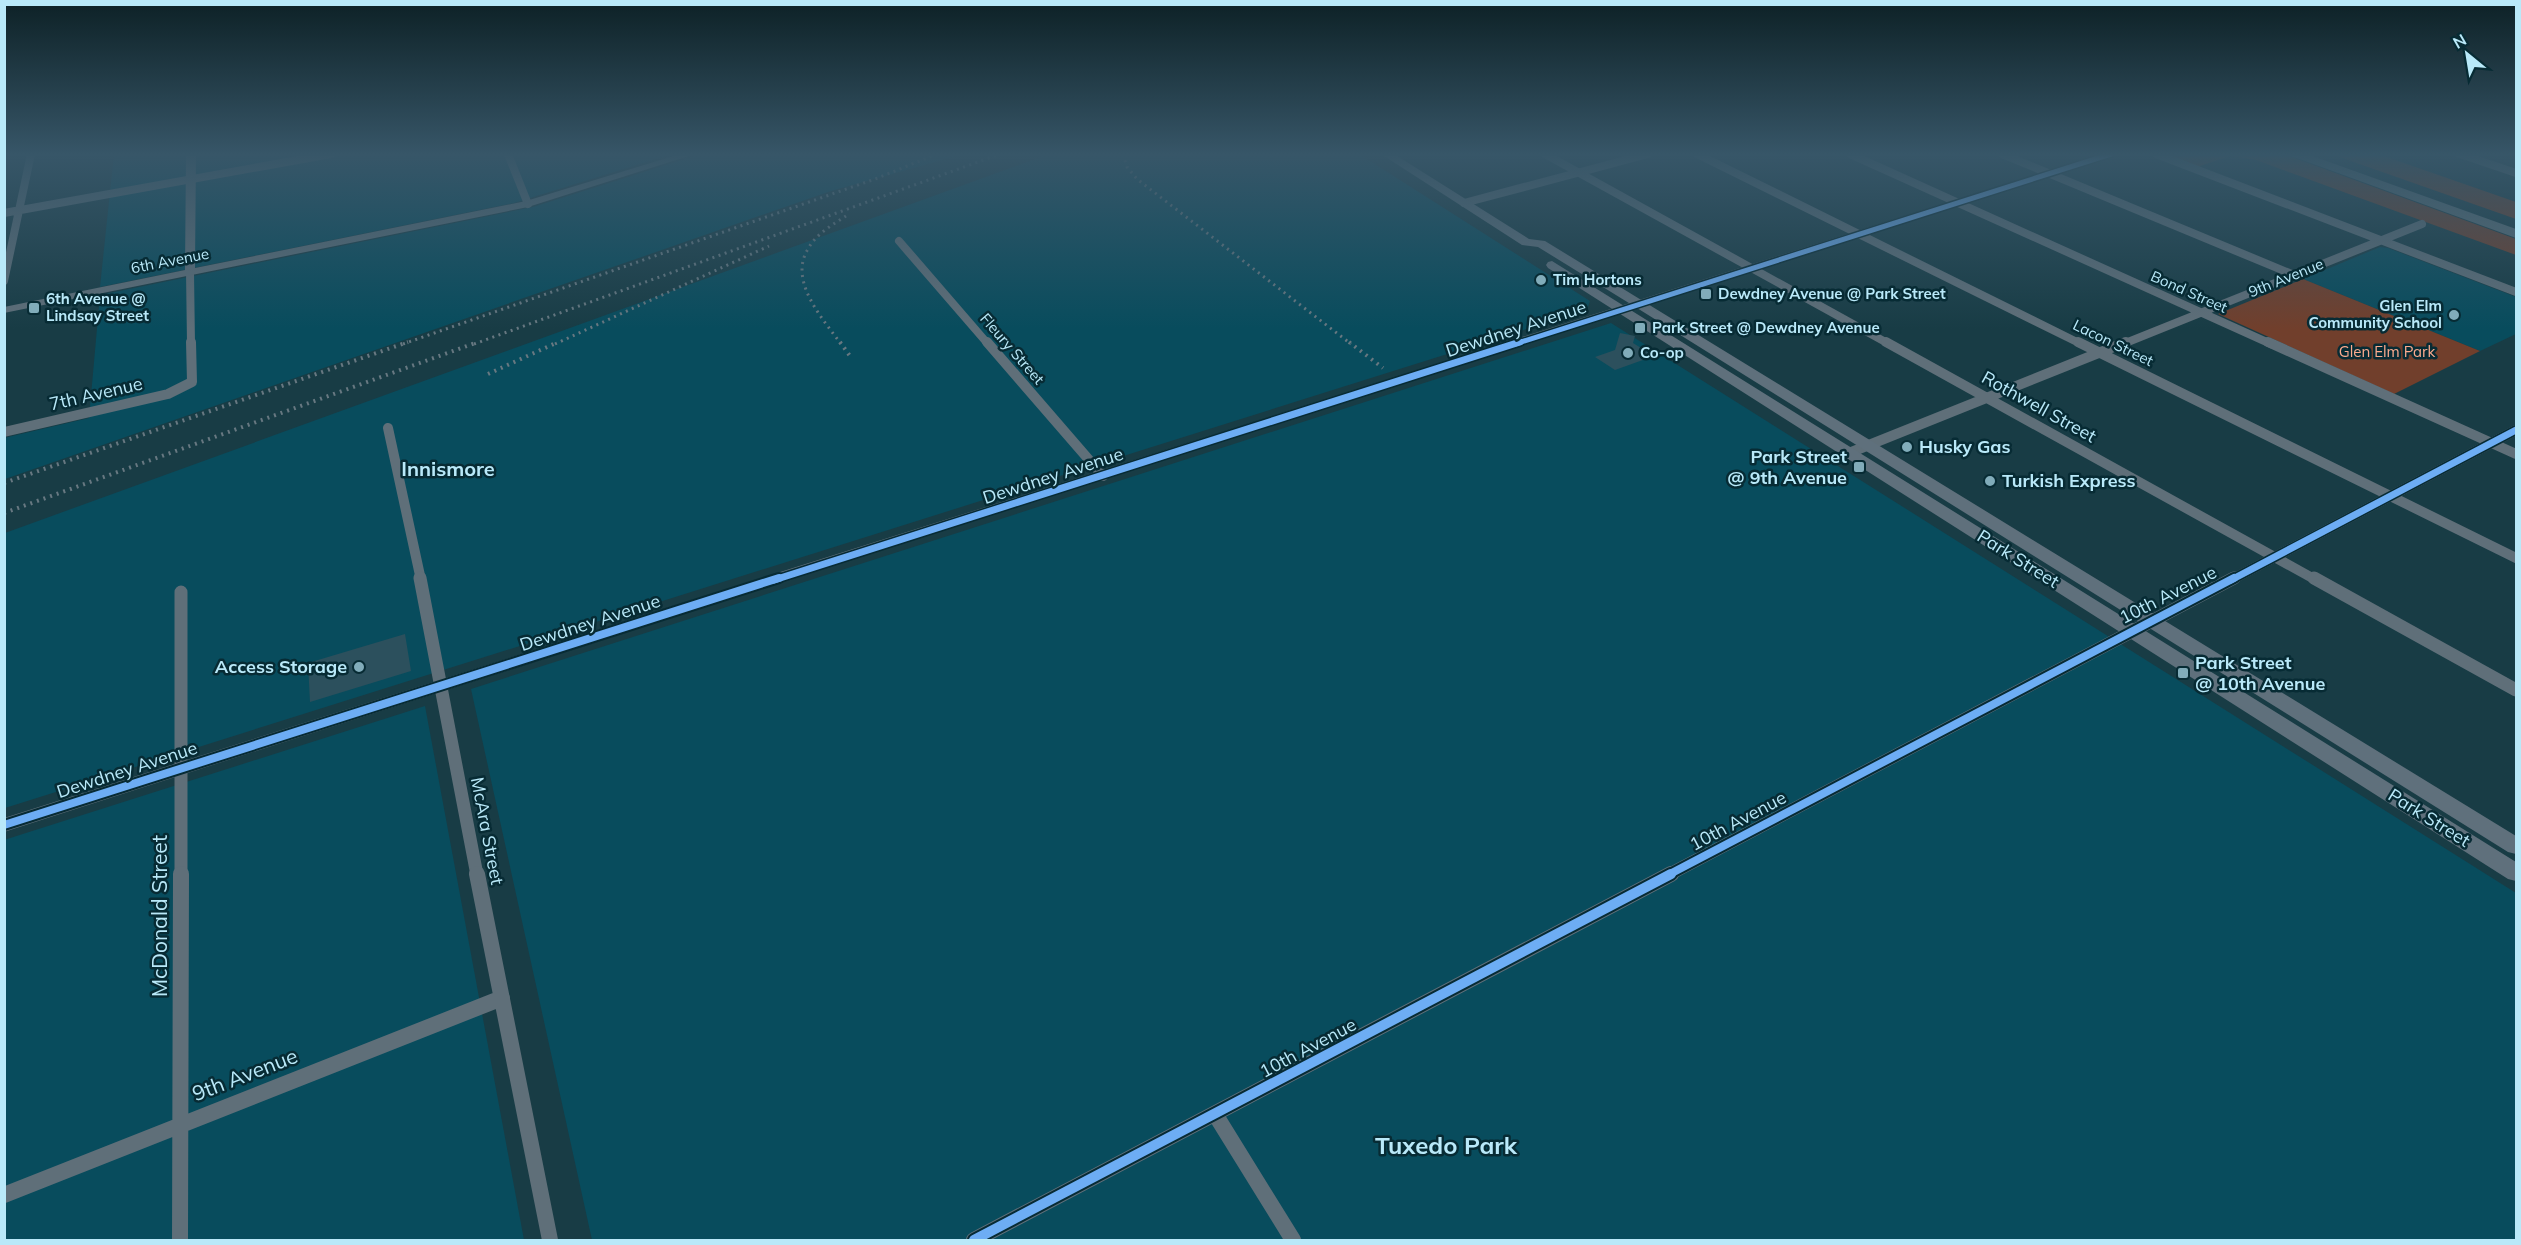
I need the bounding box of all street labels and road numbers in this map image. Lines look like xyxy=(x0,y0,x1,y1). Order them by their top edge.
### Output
street label: 6th Avenue xyxy=(129,244,211,277)
street label: 9th Avenue xyxy=(2246,254,2326,301)
street label: Bond Street xyxy=(2148,266,2231,317)
street label: Dewdney Avenue xyxy=(1443,295,1589,362)
street label: Fleury Street xyxy=(976,309,1048,388)
street label: Lacon Street xyxy=(2070,315,2157,370)
street label: Rothwell Street xyxy=(1978,366,2101,448)
street label: 7th Avenue xyxy=(47,372,145,415)
street label: Dewdney Avenue xyxy=(980,442,1126,509)
street label: Park Street xyxy=(1973,524,2064,593)
street label: 10th Avenue xyxy=(2115,560,2220,629)
street label: Dewdney Avenue xyxy=(517,589,663,656)
street label: Dewdney Avenue xyxy=(54,736,200,803)
street label: McAra Street xyxy=(466,775,509,887)
street label: Park Street xyxy=(2384,783,2475,852)
street label: 10th Avenue xyxy=(1686,786,1790,856)
street label: McDonald Street xyxy=(146,835,172,997)
street label: 10th Avenue xyxy=(1256,1013,1360,1083)
street label: 9th Avenue xyxy=(188,1042,301,1106)

